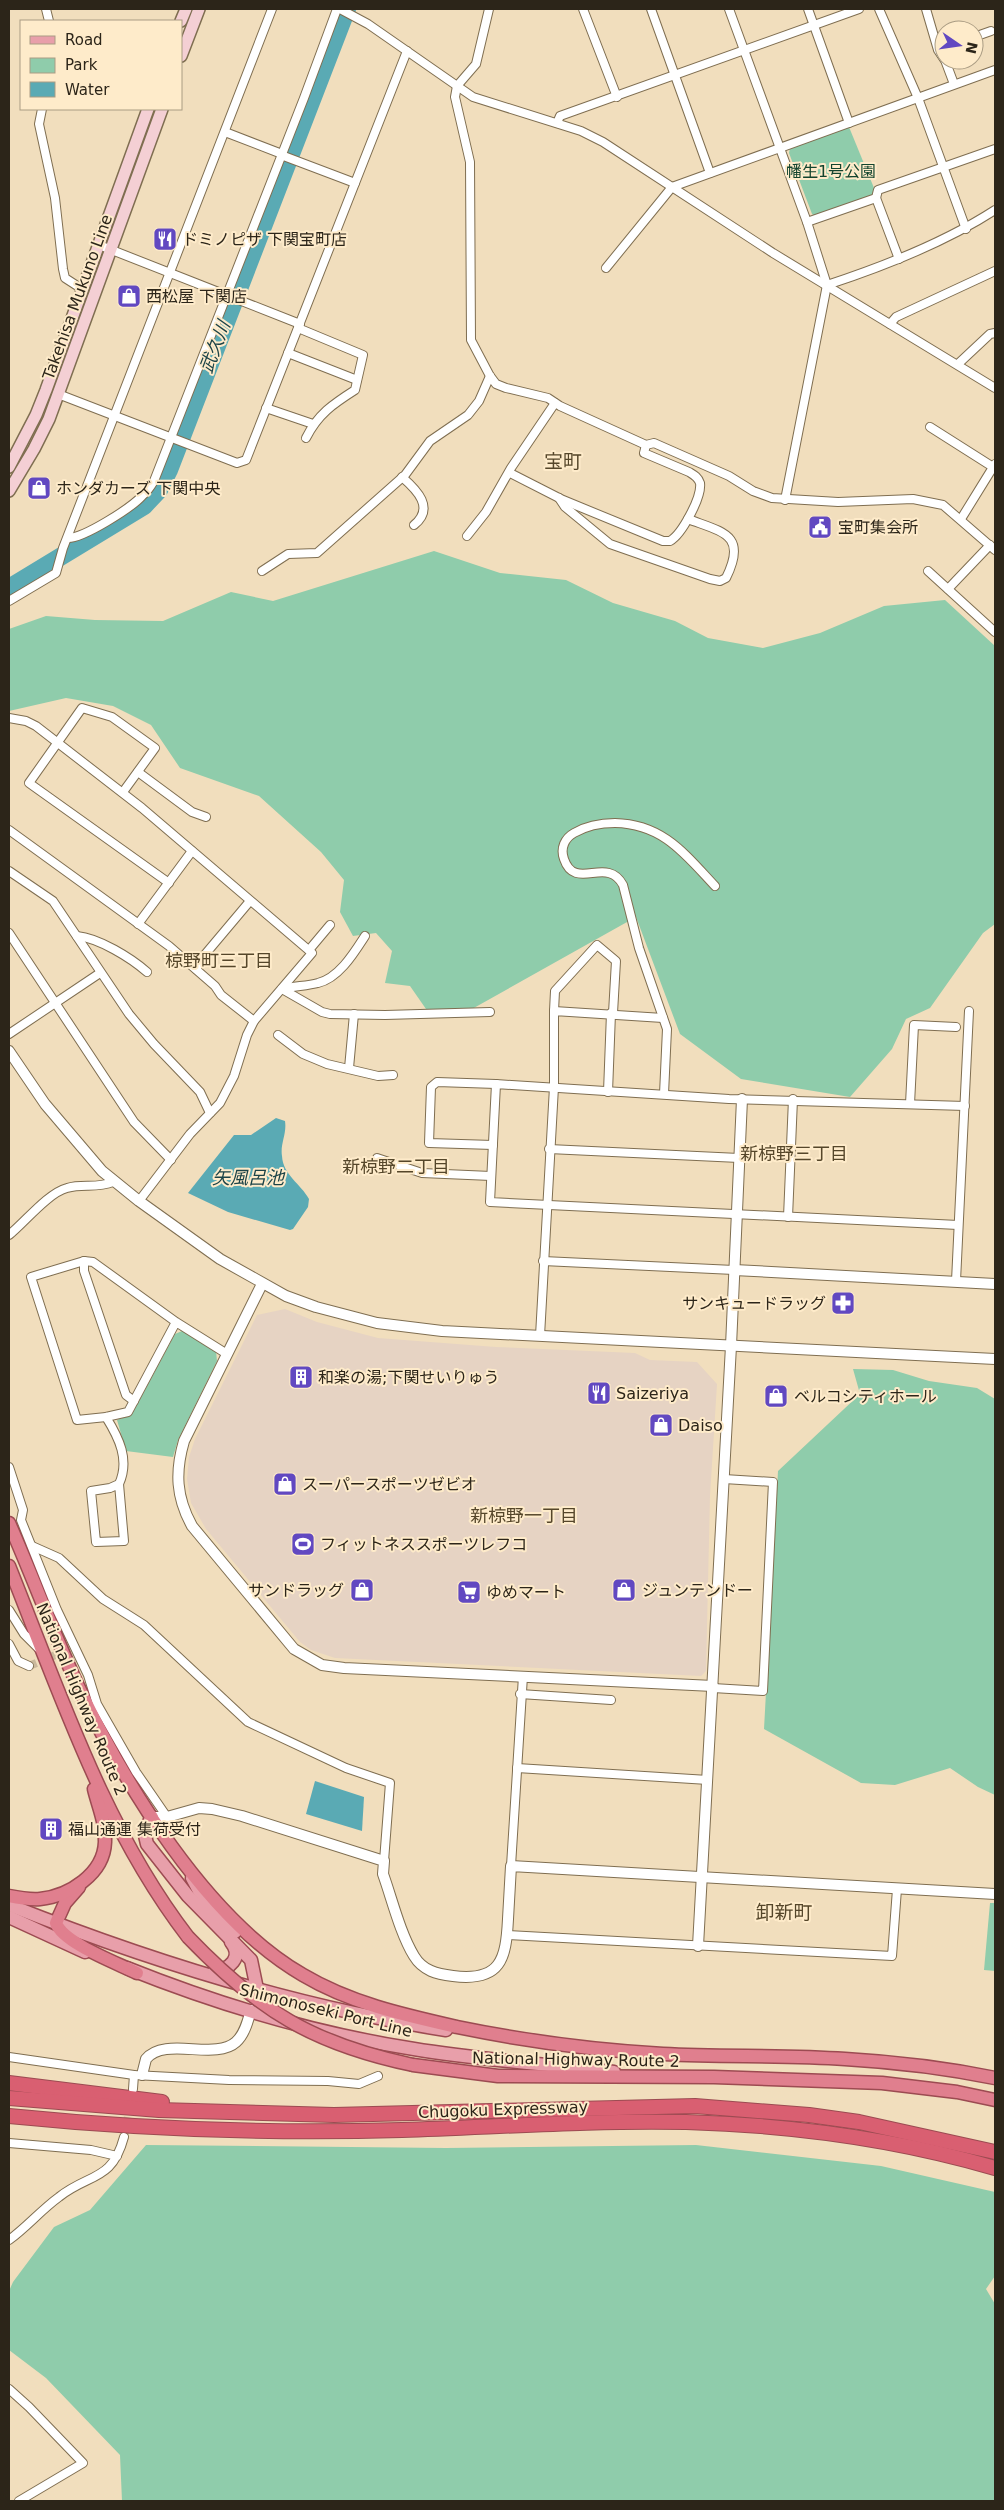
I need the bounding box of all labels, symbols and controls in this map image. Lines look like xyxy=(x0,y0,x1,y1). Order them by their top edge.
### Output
legend xyxy=(20,20,182,110)
north arrow xyxy=(934,20,984,70)
text: Road xyxy=(65,31,103,49)
text: N xyxy=(963,40,981,55)
text: Park xyxy=(65,56,98,74)
text: Water xyxy=(65,81,110,99)
park label: 幡生1号公園 xyxy=(786,162,876,181)
street label: Takehisa Mukuno Line xyxy=(38,212,116,383)
restaurant icon: ドミノピザ 下関宝町店 xyxy=(152,226,178,252)
place label: ドミノピザ 下関宝町店 xyxy=(182,230,347,249)
shop icon: 西松屋 下関店 xyxy=(116,283,142,309)
place label: 西松屋 下関店 xyxy=(146,287,247,306)
water label: 武久川 xyxy=(195,316,235,376)
district label: 宝町 xyxy=(544,450,582,472)
shop icon: ホンダカーズ 下関中央 xyxy=(26,475,52,501)
place label: ホンダカーズ 下関中央 xyxy=(56,479,220,498)
public building icon: 宝町集会所 xyxy=(807,514,833,540)
place label: 宝町集会所 xyxy=(838,518,918,537)
district label: 椋野町三丁目 xyxy=(165,950,273,971)
district label: 新椋野三丁目 xyxy=(740,1143,848,1164)
district label: 新椋野二丁目 xyxy=(342,1156,450,1177)
water label: 矢風呂池 xyxy=(212,1167,286,1188)
pharmacy icon: サンキュードラッグ xyxy=(830,1290,856,1316)
place label: サンキュードラッグ xyxy=(682,1294,826,1313)
building icon: 和楽の湯;下関せいりゅう xyxy=(288,1364,314,1390)
place label: 和楽の湯;下関せいりゅう xyxy=(318,1368,499,1387)
restaurant icon: Saizeriya xyxy=(586,1380,612,1406)
shop icon: ベルコシティホール xyxy=(763,1383,789,1409)
place label: Saizeriya xyxy=(616,1384,689,1403)
place label: ベルコシティホール xyxy=(794,1387,937,1406)
shop icon: Daiso xyxy=(648,1412,674,1438)
place label: Daiso xyxy=(678,1416,723,1435)
shop icon: スーパースポーツゼビオ xyxy=(272,1471,298,1497)
place label: スーパースポーツゼビオ xyxy=(302,1475,477,1494)
district label: 新椋野一丁目 xyxy=(470,1505,578,1526)
sports icon: フィットネススポーツレフコ xyxy=(290,1531,316,1557)
place label: フィットネススポーツレフコ xyxy=(320,1535,527,1554)
shop icon: サンドラッグ xyxy=(349,1577,375,1603)
shop icon: ジュンテンドー xyxy=(611,1577,637,1603)
supermarket icon: ゆめマート xyxy=(456,1579,482,1605)
place label: サンドラッグ xyxy=(248,1581,344,1600)
place label: ジュンテンドー xyxy=(642,1581,753,1600)
place label: ゆめマート xyxy=(486,1583,566,1602)
street label: National Highway Route 2 xyxy=(32,1600,131,1798)
building icon: 福山通運 集荷受付 xyxy=(38,1816,64,1842)
place label: 福山通運 集荷受付 xyxy=(68,1820,201,1839)
district label: 卸新町 xyxy=(755,1901,813,1923)
street label: Shimonoseki Port Line xyxy=(238,1980,414,2041)
street label: National Highway Route 2 xyxy=(472,2048,680,2071)
street label: Chugoku Expressway xyxy=(418,2097,588,2122)

